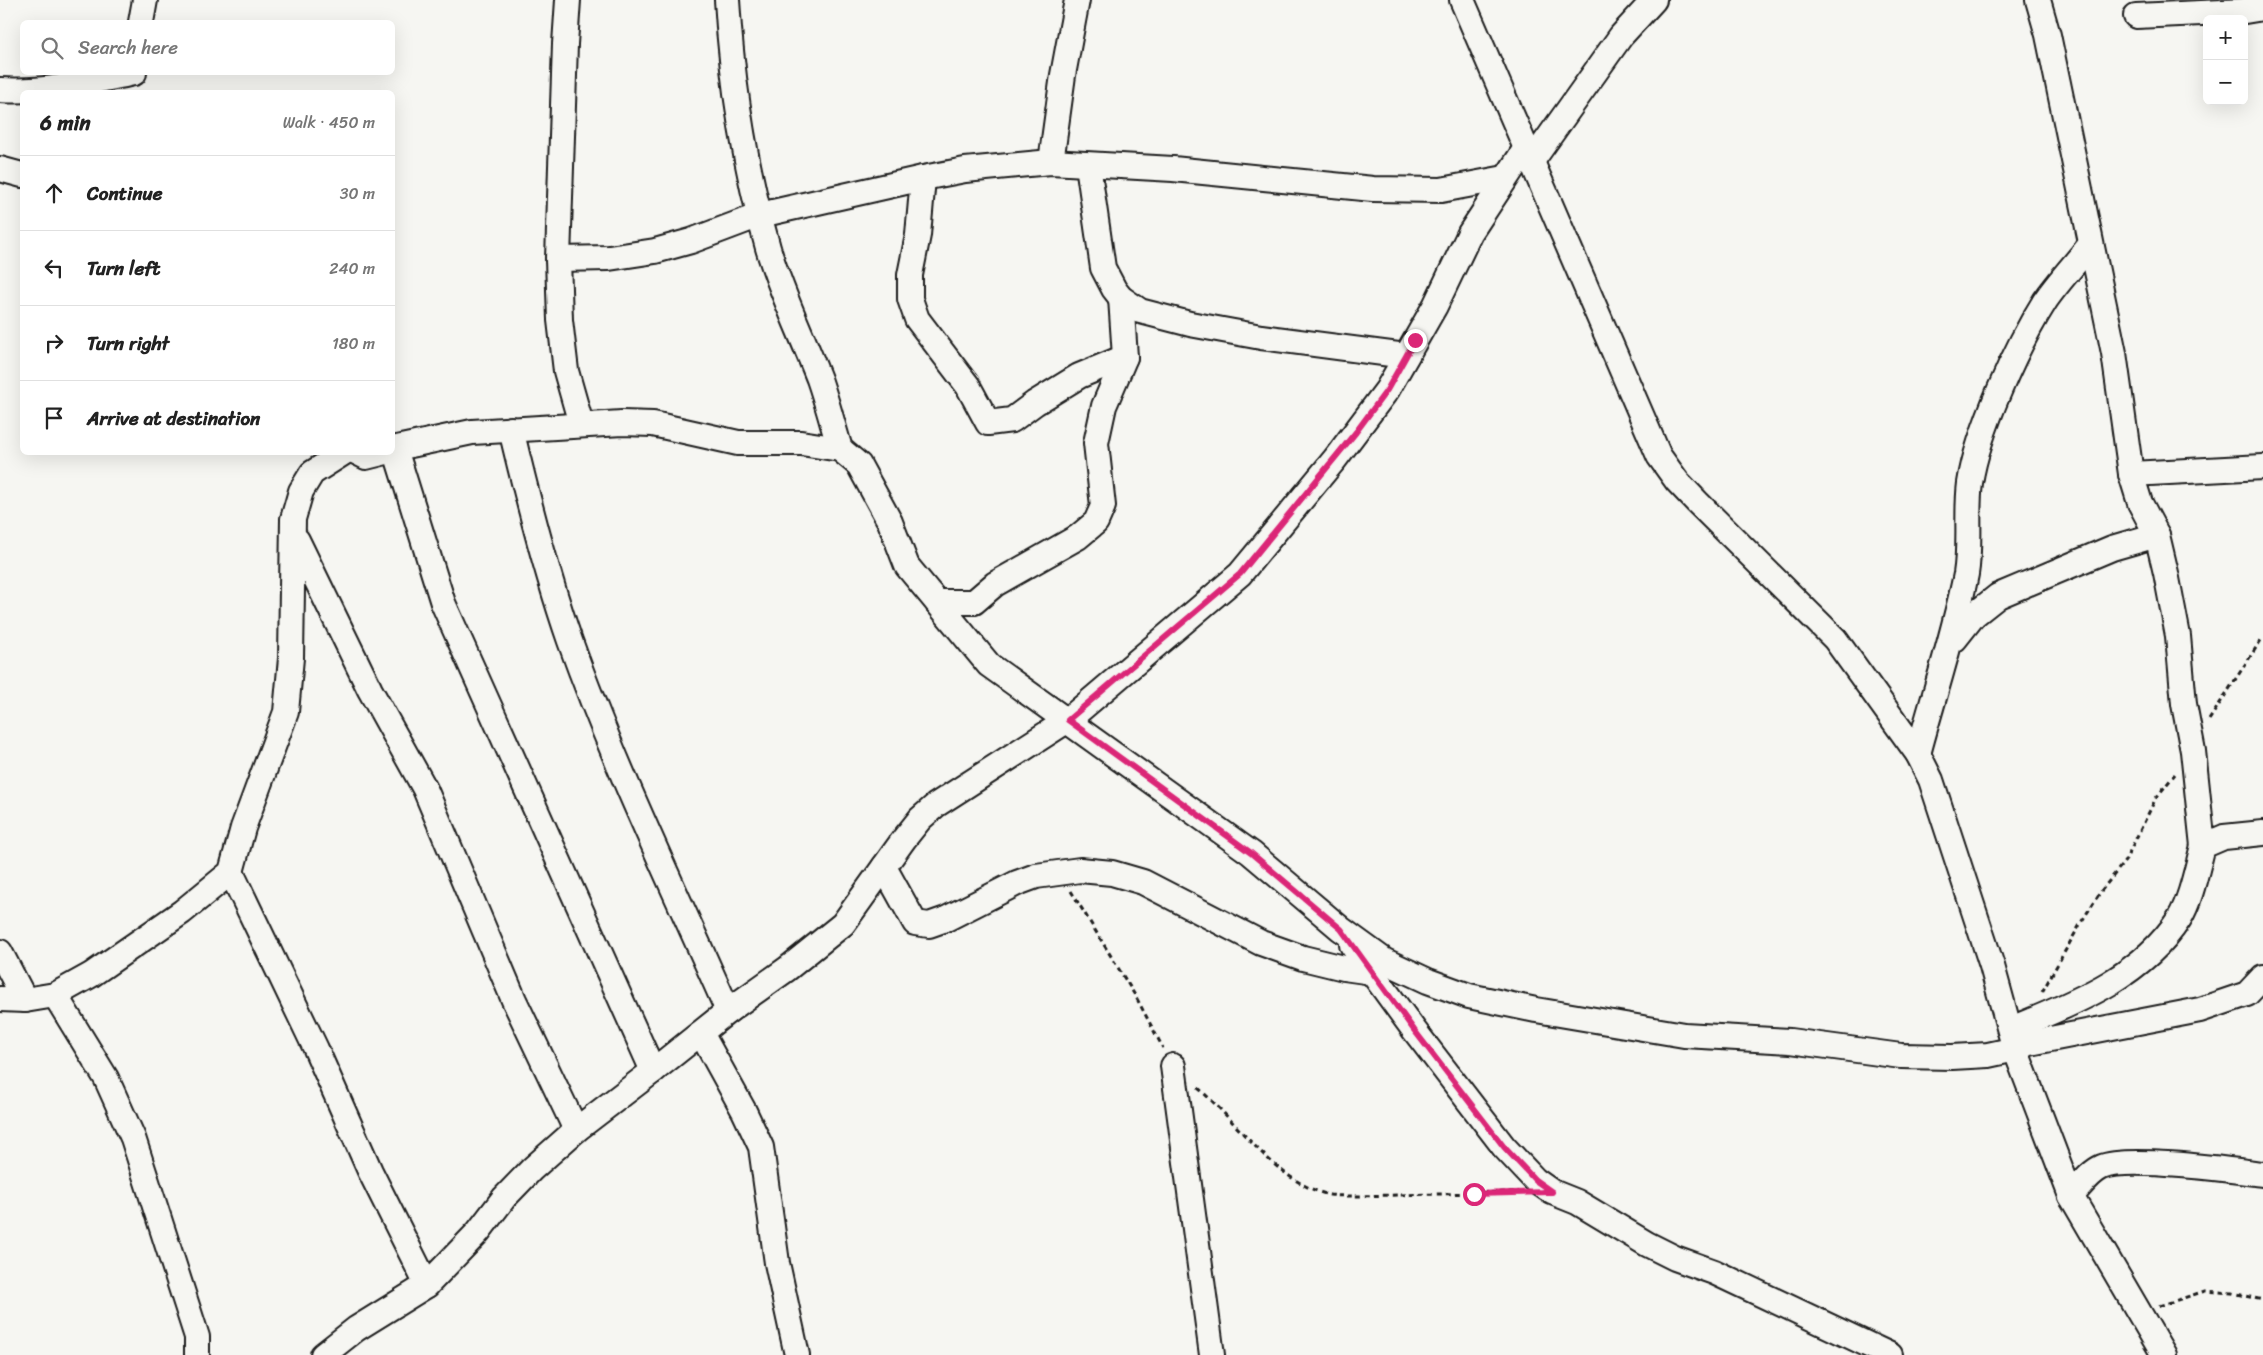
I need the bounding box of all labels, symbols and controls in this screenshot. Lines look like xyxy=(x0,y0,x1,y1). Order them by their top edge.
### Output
map controls xyxy=(2203,15,2248,105)
button: + xyxy=(2203,15,2248,60)
search box xyxy=(20,20,395,75)
text: Search here xyxy=(78,31,178,64)
icon: search xyxy=(38,34,66,62)
button: − xyxy=(2203,60,2248,105)
text: 6 min xyxy=(40,104,91,142)
text: Walk · 450 m xyxy=(283,108,375,137)
text: Continue xyxy=(87,177,163,210)
icon: ahead xyxy=(40,179,68,207)
text: 30 m xyxy=(340,179,375,208)
text: Turn left xyxy=(87,252,160,285)
icon: left xyxy=(40,254,68,282)
text: 240 m xyxy=(329,254,375,283)
text: Turn right xyxy=(87,327,169,360)
icon: right xyxy=(40,329,68,357)
text: 180 m xyxy=(332,329,375,358)
route end xyxy=(1404,329,1427,352)
text: Arrive at destination xyxy=(87,402,260,435)
icon: arrive xyxy=(40,404,68,432)
route start xyxy=(1463,1183,1486,1206)

